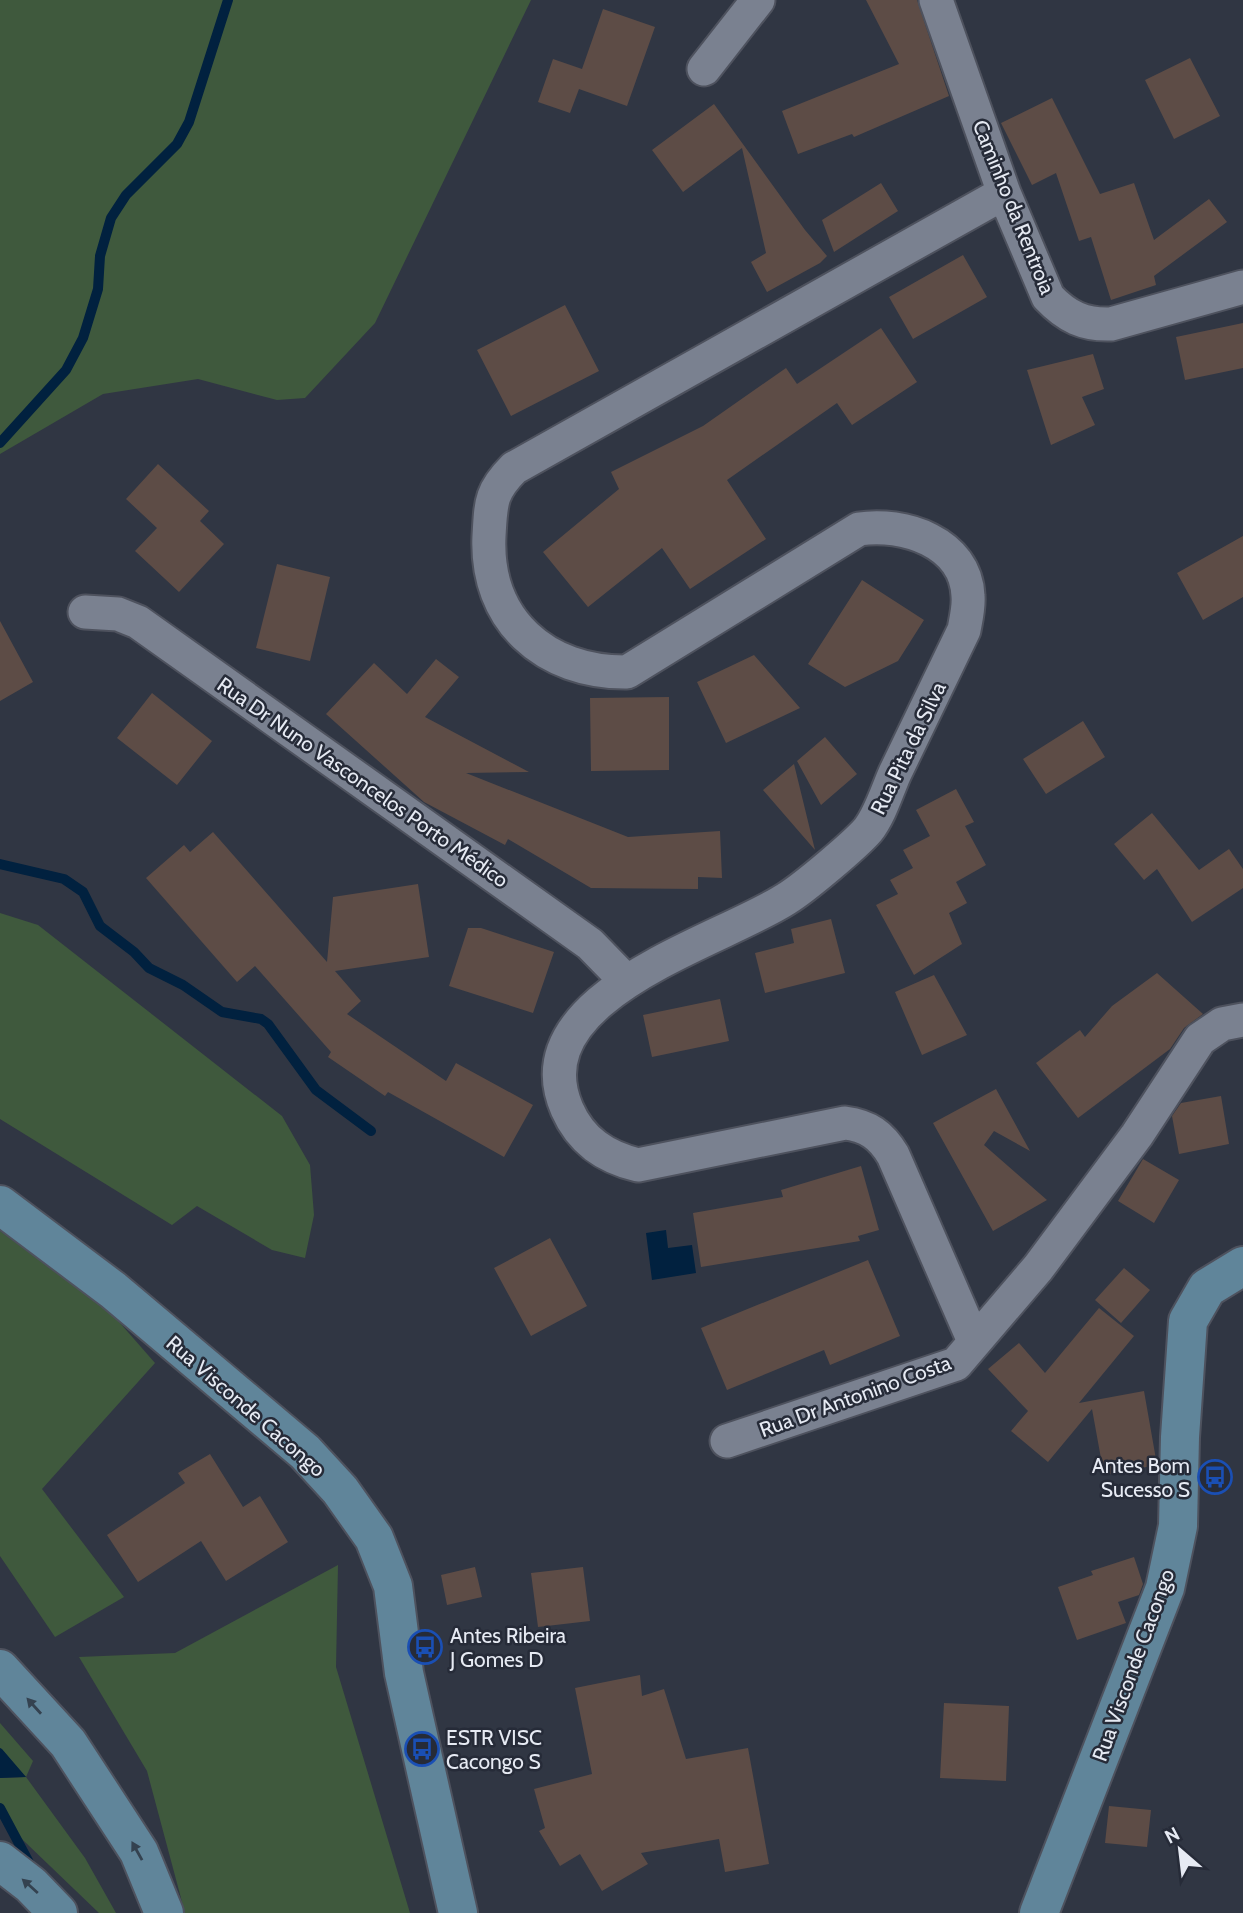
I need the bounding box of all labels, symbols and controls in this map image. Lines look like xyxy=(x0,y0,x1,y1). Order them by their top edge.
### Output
street label: Caminho da Rentroia xyxy=(968,116,1060,298)
street label: Rua Dr Nuno Vasconcelos Porto Médico xyxy=(213,672,513,892)
street label: Rua Pita da Silva xyxy=(865,678,951,818)
street label: Rua Visconde Cacongo xyxy=(161,1330,331,1482)
street label: Rua Dr Antonino Costa xyxy=(756,1350,954,1442)
place label: Antes Bom Sucesso S xyxy=(1092,1453,1190,1502)
bus stop icon: Antes Bom Sucesso S xyxy=(1196,1458,1234,1496)
street label: Rua Visconde Cacongo xyxy=(1087,1566,1179,1764)
place label: Antes Ribeira J Gomes D xyxy=(449,1623,566,1672)
bus stop icon: Antes Ribeira J Gomes D xyxy=(406,1628,444,1666)
one-way arrow xyxy=(26,1697,42,1715)
place label: ESTR VISC Cacongo S xyxy=(446,1725,542,1774)
bus stop icon: ESTR VISC Cacongo S xyxy=(403,1730,441,1768)
north arrow xyxy=(1145,1815,1215,1885)
text: N xyxy=(1161,1822,1184,1849)
one-way arrow xyxy=(131,1841,143,1860)
one-way arrow xyxy=(21,1878,39,1894)

